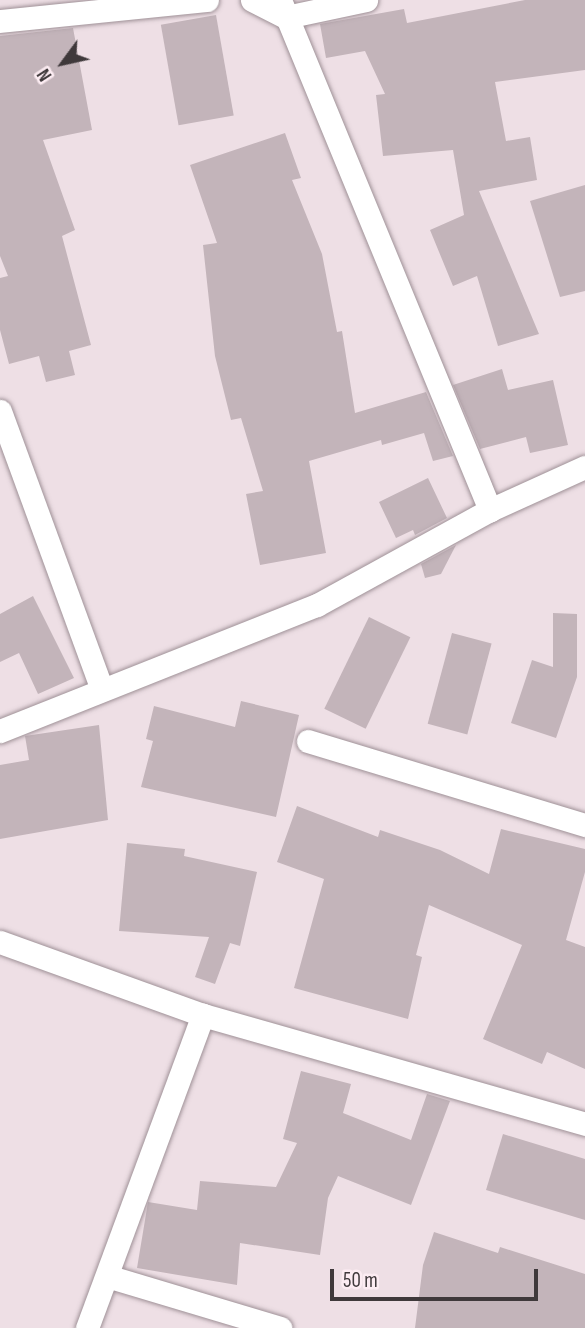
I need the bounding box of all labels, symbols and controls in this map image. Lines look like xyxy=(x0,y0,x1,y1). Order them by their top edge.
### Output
north arrow xyxy=(28,28,98,98)
text: N xyxy=(33,64,57,85)
scale bar xyxy=(333,1254,541,1298)
text: 50 m xyxy=(343,1268,378,1293)

